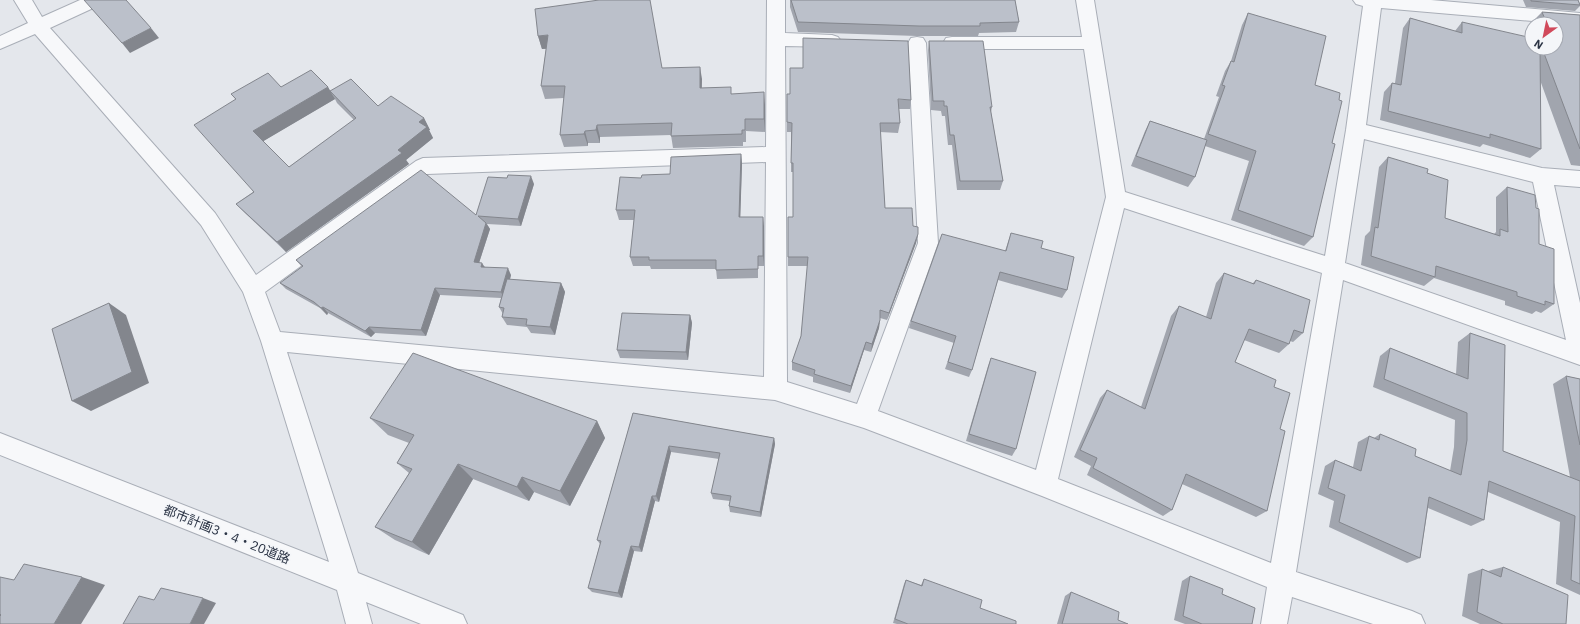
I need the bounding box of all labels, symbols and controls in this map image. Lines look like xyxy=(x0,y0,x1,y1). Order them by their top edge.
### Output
north arrow xyxy=(1524,16,1564,56)
text: N xyxy=(1531,36,1546,52)
street label: 都市計画3・4・20道路 xyxy=(161,501,293,568)

